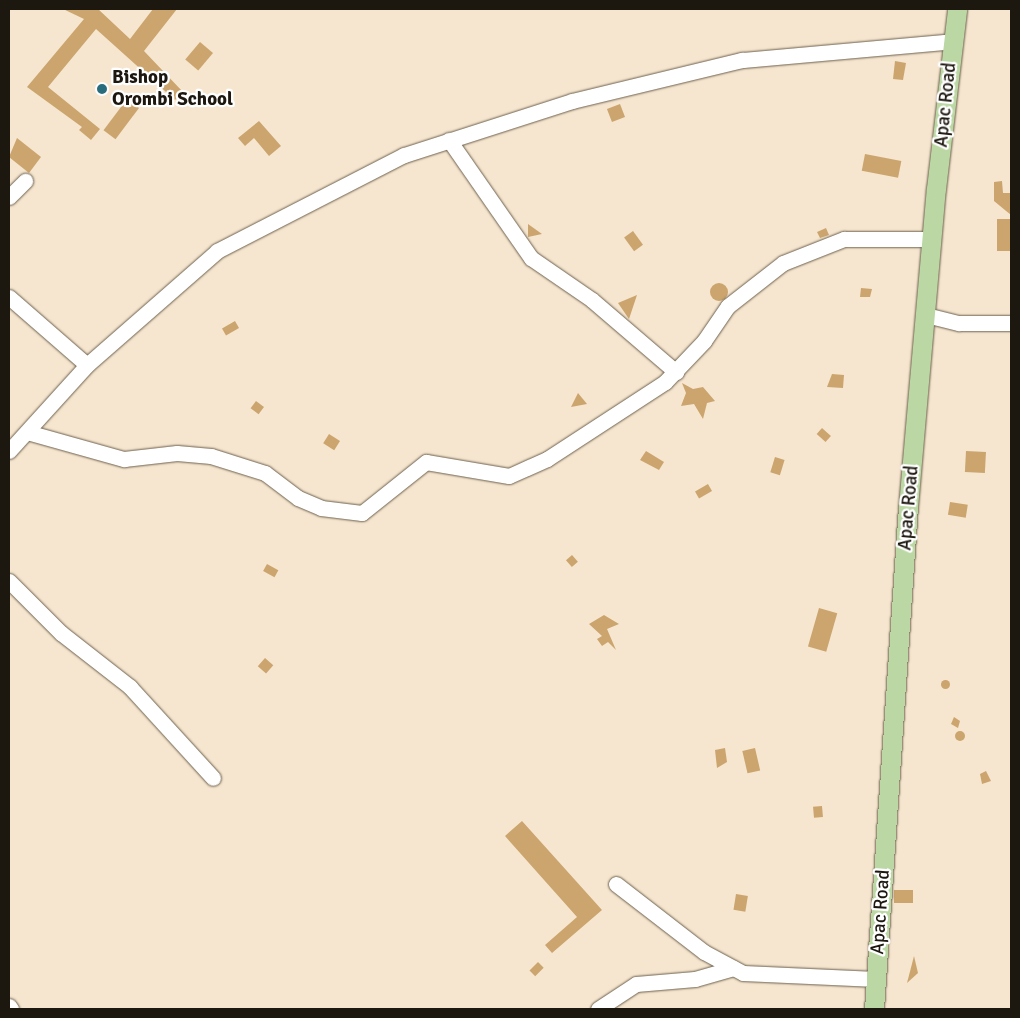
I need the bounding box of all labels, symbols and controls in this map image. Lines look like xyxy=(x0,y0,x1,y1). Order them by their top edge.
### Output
street label: Apac Road xyxy=(930,62,962,148)
place label: Bishop Orombi School xyxy=(112,67,233,111)
marker: Bishop Orombi School xyxy=(96,83,108,95)
street label: Apac Road xyxy=(894,465,924,551)
street label: Apac Road xyxy=(867,869,895,955)

